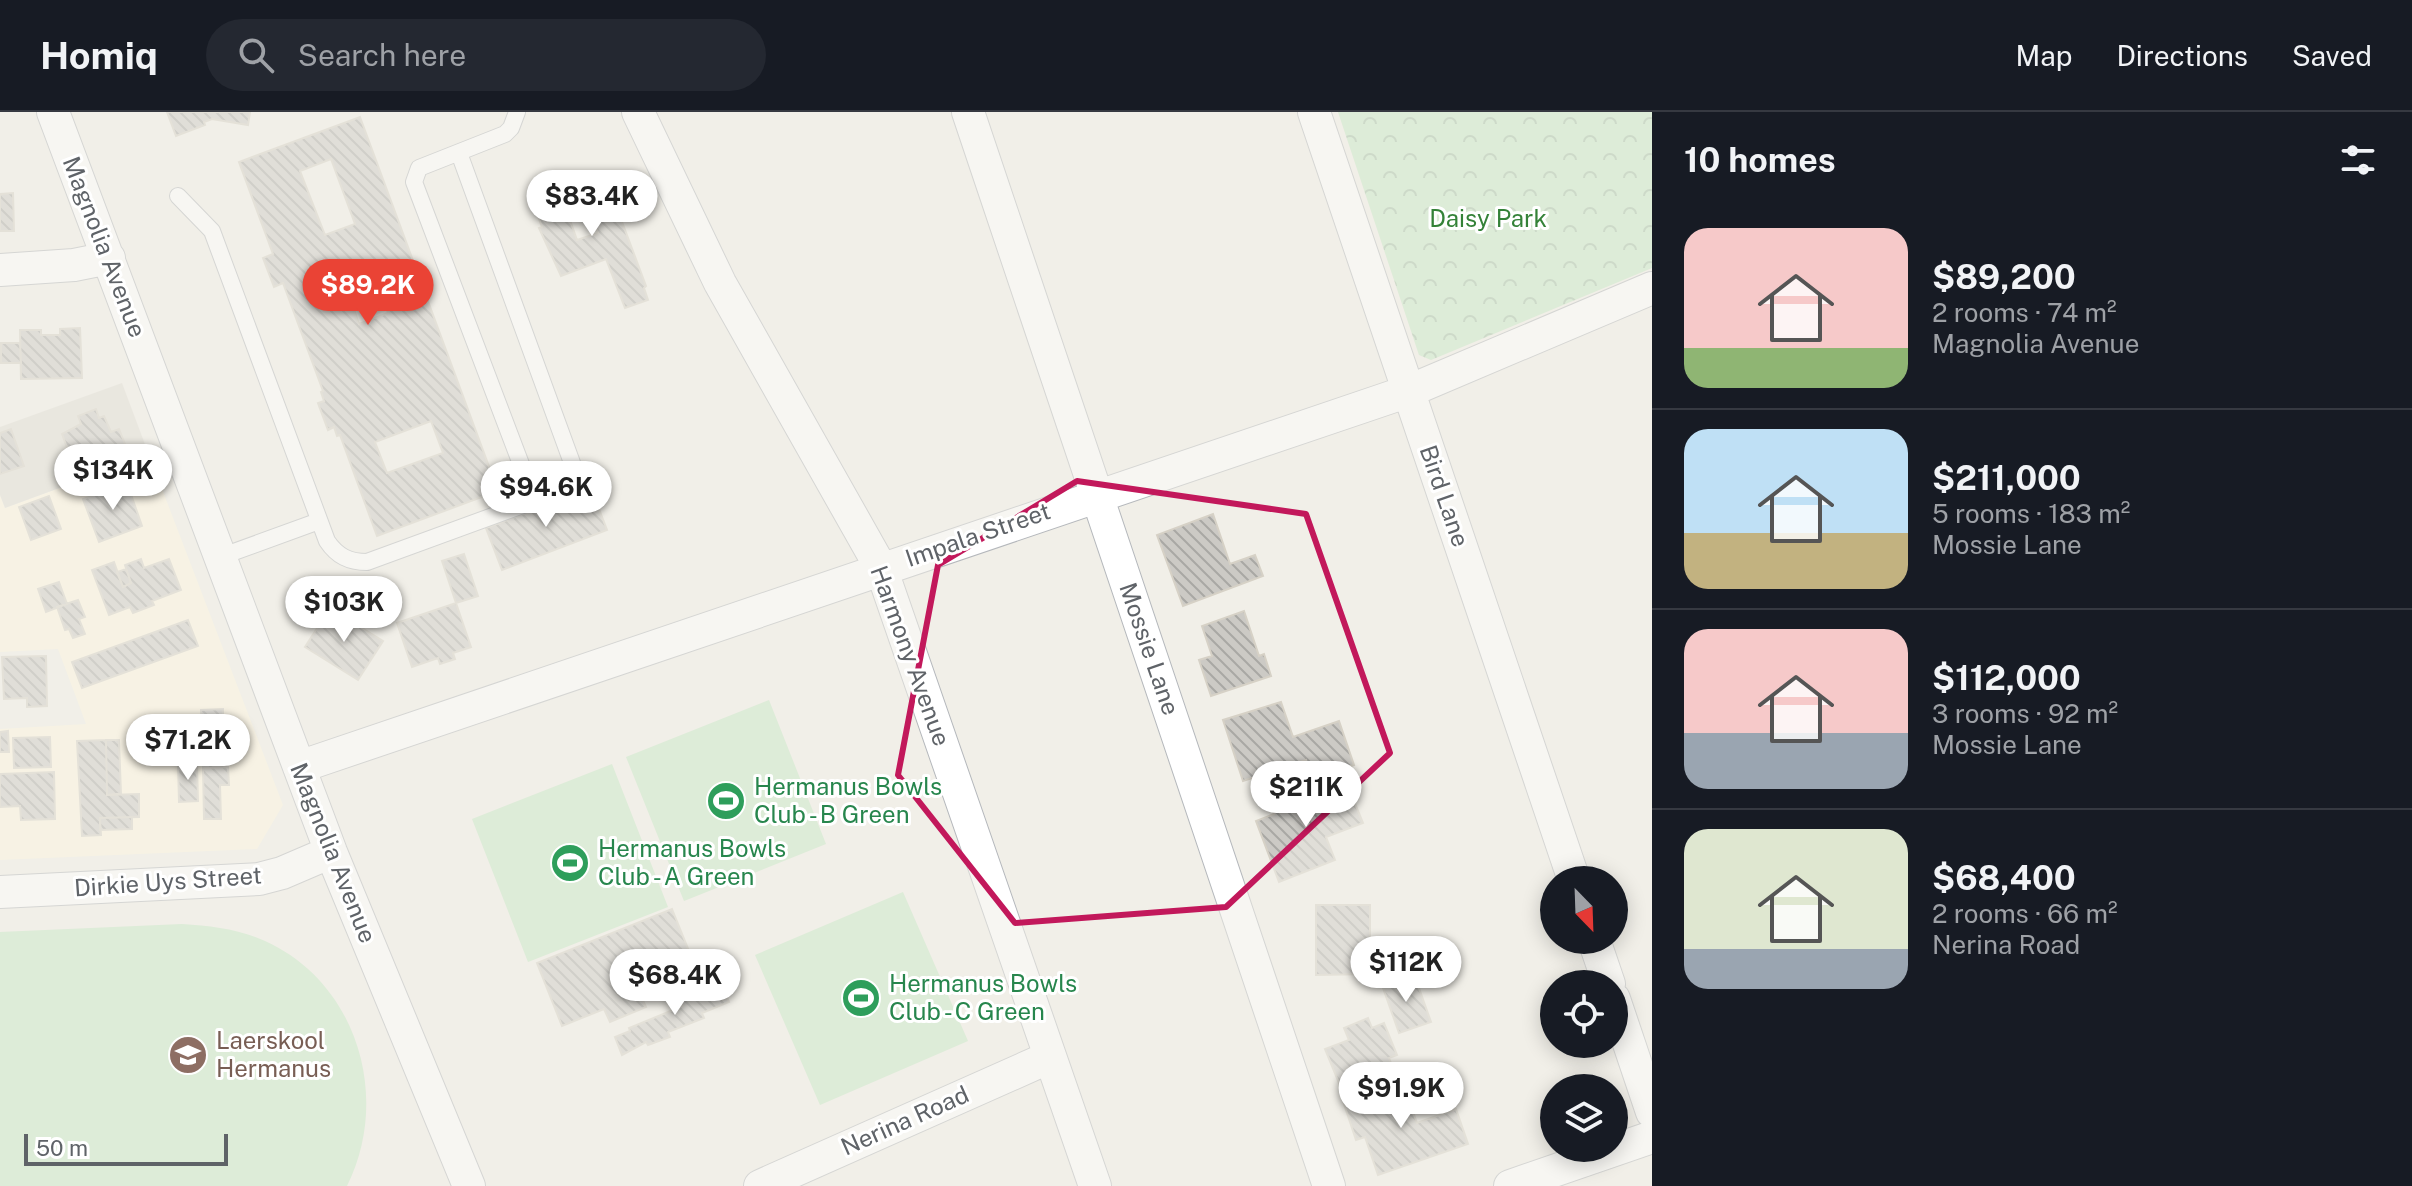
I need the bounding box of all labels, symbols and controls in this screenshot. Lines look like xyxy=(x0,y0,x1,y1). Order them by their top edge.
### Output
search box xyxy=(206,19,766,91)
text: Homiq xyxy=(40,33,158,78)
icon: search xyxy=(234,33,278,77)
text: Search here xyxy=(298,37,466,73)
text: Map xyxy=(2016,39,2072,72)
text: Directions xyxy=(2116,39,2248,72)
text: Saved xyxy=(2292,39,2372,72)
icon: filters xyxy=(2336,138,2380,182)
text: 10 homes xyxy=(1684,140,1836,180)
street label: Magnolia Avenue xyxy=(58,152,152,341)
pin: $83.4K xyxy=(527,170,657,238)
text: $83.4K xyxy=(545,180,639,211)
park label: Daisy Park xyxy=(1429,204,1547,232)
text: $89,200 xyxy=(1932,257,2076,297)
pin: $89.2K xyxy=(303,259,433,327)
icon: home xyxy=(1748,260,1844,356)
text: $89.2K xyxy=(321,269,415,300)
text: 2 rooms · 74 m² xyxy=(1932,297,2117,328)
text: Magnolia Avenue xyxy=(1932,328,2139,359)
street label: Bird Lane xyxy=(1414,441,1475,550)
pin: $134K xyxy=(57,444,169,512)
text: $134K xyxy=(72,454,154,485)
text: $211,000 xyxy=(1932,458,2081,498)
pin: $94.6K xyxy=(481,461,611,529)
icon: home xyxy=(1748,461,1844,557)
text: $94.6K xyxy=(499,471,593,502)
street label: Impala Street xyxy=(902,496,1054,572)
text: 5 rooms · 183 m² xyxy=(1932,498,2130,529)
text: Mossie Lane xyxy=(1932,529,2082,560)
street label: Harmony Avenue xyxy=(865,562,957,750)
pin: $103K xyxy=(288,576,400,644)
street label: Mossie Lane xyxy=(1114,579,1186,719)
text: $103K xyxy=(303,586,385,617)
text: $112,000 xyxy=(1932,658,2081,698)
icon: home xyxy=(1748,661,1844,757)
text: 3 rooms · 92 m² xyxy=(1932,698,2118,729)
pin: $71.2K xyxy=(123,714,253,782)
text: $71.2K xyxy=(144,724,232,755)
text: Mossie Lane xyxy=(1932,729,2082,760)
street label: Magnolia Avenue xyxy=(285,759,383,947)
pin: $211K xyxy=(1250,761,1362,829)
text: $211K xyxy=(1268,771,1344,802)
place label: Hermanus Bowls Club - B Green xyxy=(754,772,942,828)
sports icon: Hermanus Bowls Club - B Green xyxy=(705,780,747,822)
place label: Hermanus Bowls Club - A Green xyxy=(598,834,786,890)
sports icon: Hermanus Bowls Club - A Green xyxy=(549,842,591,884)
text: $68,400 xyxy=(1932,858,2076,898)
street label: Dirkie Uys Street xyxy=(73,860,263,902)
icon: home xyxy=(1748,861,1844,957)
north arrow xyxy=(1540,866,1628,954)
map controls xyxy=(1540,866,1628,1162)
text: 2 rooms · 66 m² xyxy=(1932,898,2118,929)
text: Nerina Road xyxy=(1932,929,2080,960)
pin: $112K xyxy=(1350,936,1462,1004)
text: $112K xyxy=(1368,946,1444,977)
pin: $68.4K xyxy=(610,949,740,1017)
text: $68.4K xyxy=(628,959,722,990)
place label: Hermanus Bowls Club - C Green xyxy=(889,969,1077,1025)
button: locate xyxy=(1540,970,1628,1058)
sports icon: Hermanus Bowls Club - C Green xyxy=(840,977,882,1019)
place label: Laerskool Hermanus xyxy=(216,1026,331,1082)
school or university icon: Laerskool Hermanus xyxy=(167,1034,209,1076)
pin: $91.9K xyxy=(1336,1062,1466,1130)
text: $91.9K xyxy=(1357,1072,1445,1103)
button: layers xyxy=(1540,1074,1628,1162)
street label: Nerina Road xyxy=(836,1079,973,1161)
scale bar xyxy=(24,1130,228,1166)
text: 50 m xyxy=(36,1135,88,1161)

